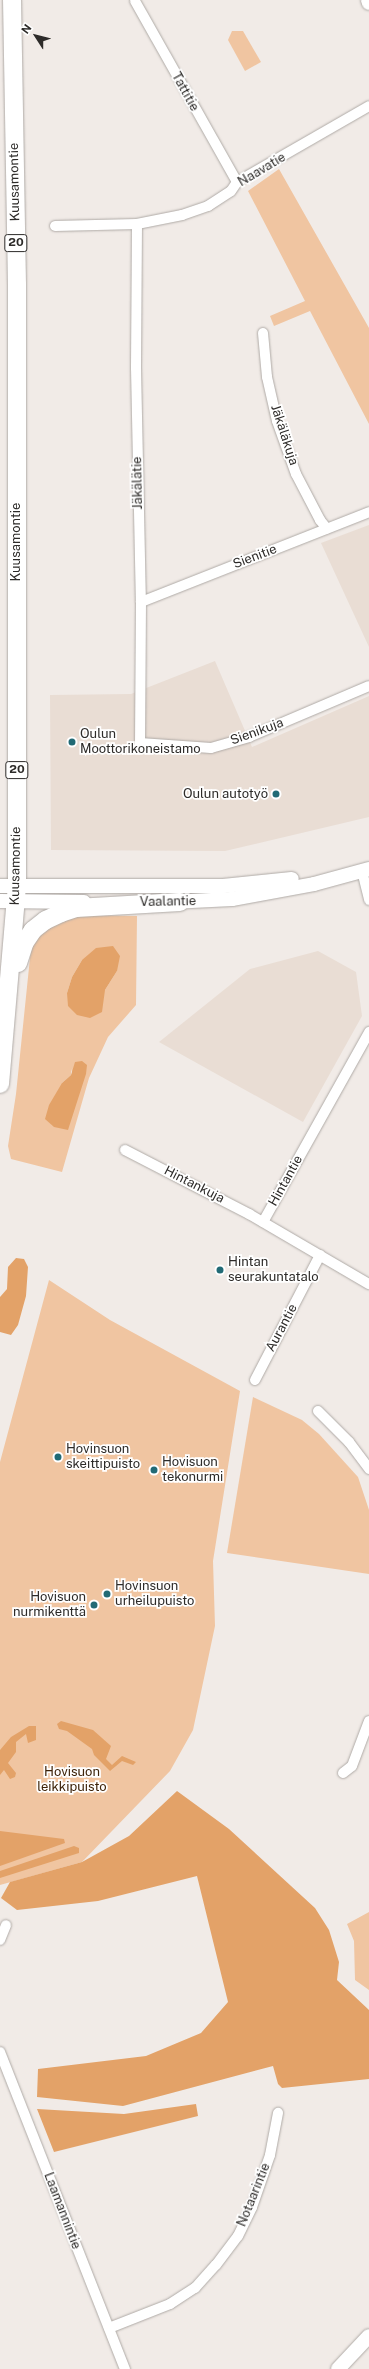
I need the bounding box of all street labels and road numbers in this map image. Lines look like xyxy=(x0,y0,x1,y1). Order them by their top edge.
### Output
street label: Tattitie xyxy=(168,70,202,114)
street label: Kuusamontie xyxy=(7,142,23,222)
street label: Naavatie xyxy=(235,150,289,190)
road number: 20 xyxy=(4,233,28,253)
street label: Jäkäläkuja xyxy=(267,403,301,467)
street label: Jäkälätie xyxy=(130,456,146,510)
street label: Kuusamontie xyxy=(8,503,24,581)
street label: Sienitie xyxy=(231,542,279,572)
street label: Sienikuja xyxy=(228,715,286,749)
road number: 20 xyxy=(5,760,29,780)
street label: Kuusamontie xyxy=(8,826,24,906)
street label: Vaalantie xyxy=(140,894,196,910)
street label: Hintantie xyxy=(266,1153,306,1209)
street label: Hintankuja xyxy=(161,1163,227,1207)
street label: Aurantie xyxy=(263,1302,301,1354)
street label: Notaarintie xyxy=(234,2161,274,2229)
street label: Laamannintie xyxy=(40,2170,84,2252)

